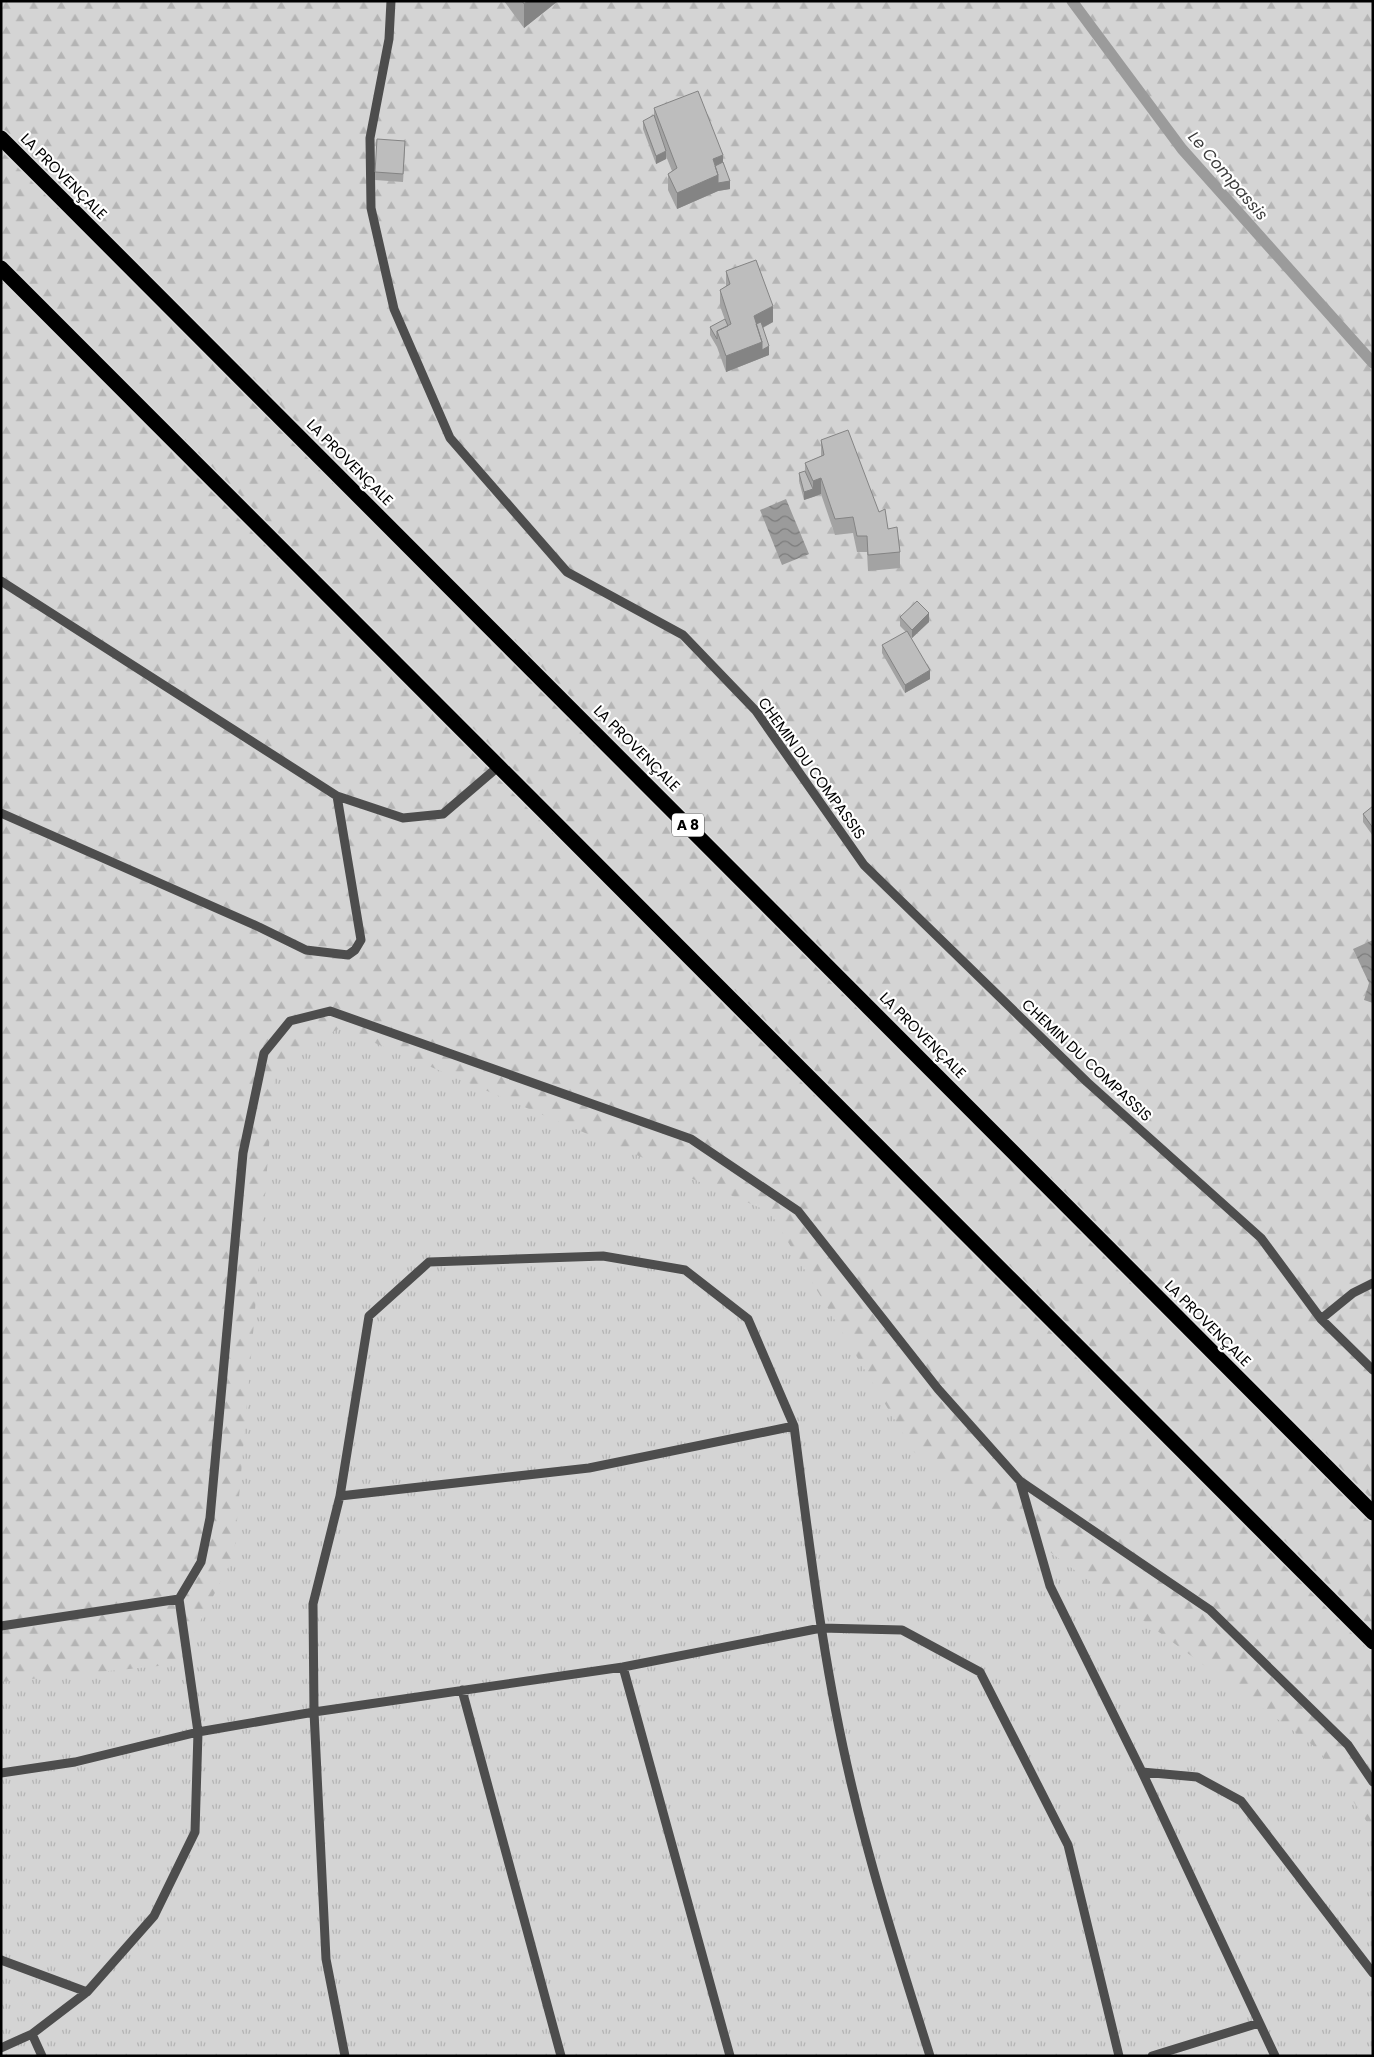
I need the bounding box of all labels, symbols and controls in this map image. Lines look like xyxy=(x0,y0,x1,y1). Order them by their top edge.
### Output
water label: Le Compassis xyxy=(1183,126,1273,226)
street label: LA PROVENÇALE xyxy=(16,128,112,224)
street label: LA PROVENÇALE xyxy=(302,414,398,510)
street label: CHEMIN DU COMPASSIS xyxy=(753,693,871,843)
street label: LA PROVENÇALE xyxy=(589,700,685,796)
road number: A 8 xyxy=(672,814,704,836)
street label: LA PROVENÇALE xyxy=(875,987,971,1083)
street label: CHEMIN DU COMPASSIS xyxy=(1017,994,1157,1126)
street label: LA PROVENÇALE xyxy=(1160,1275,1256,1371)

